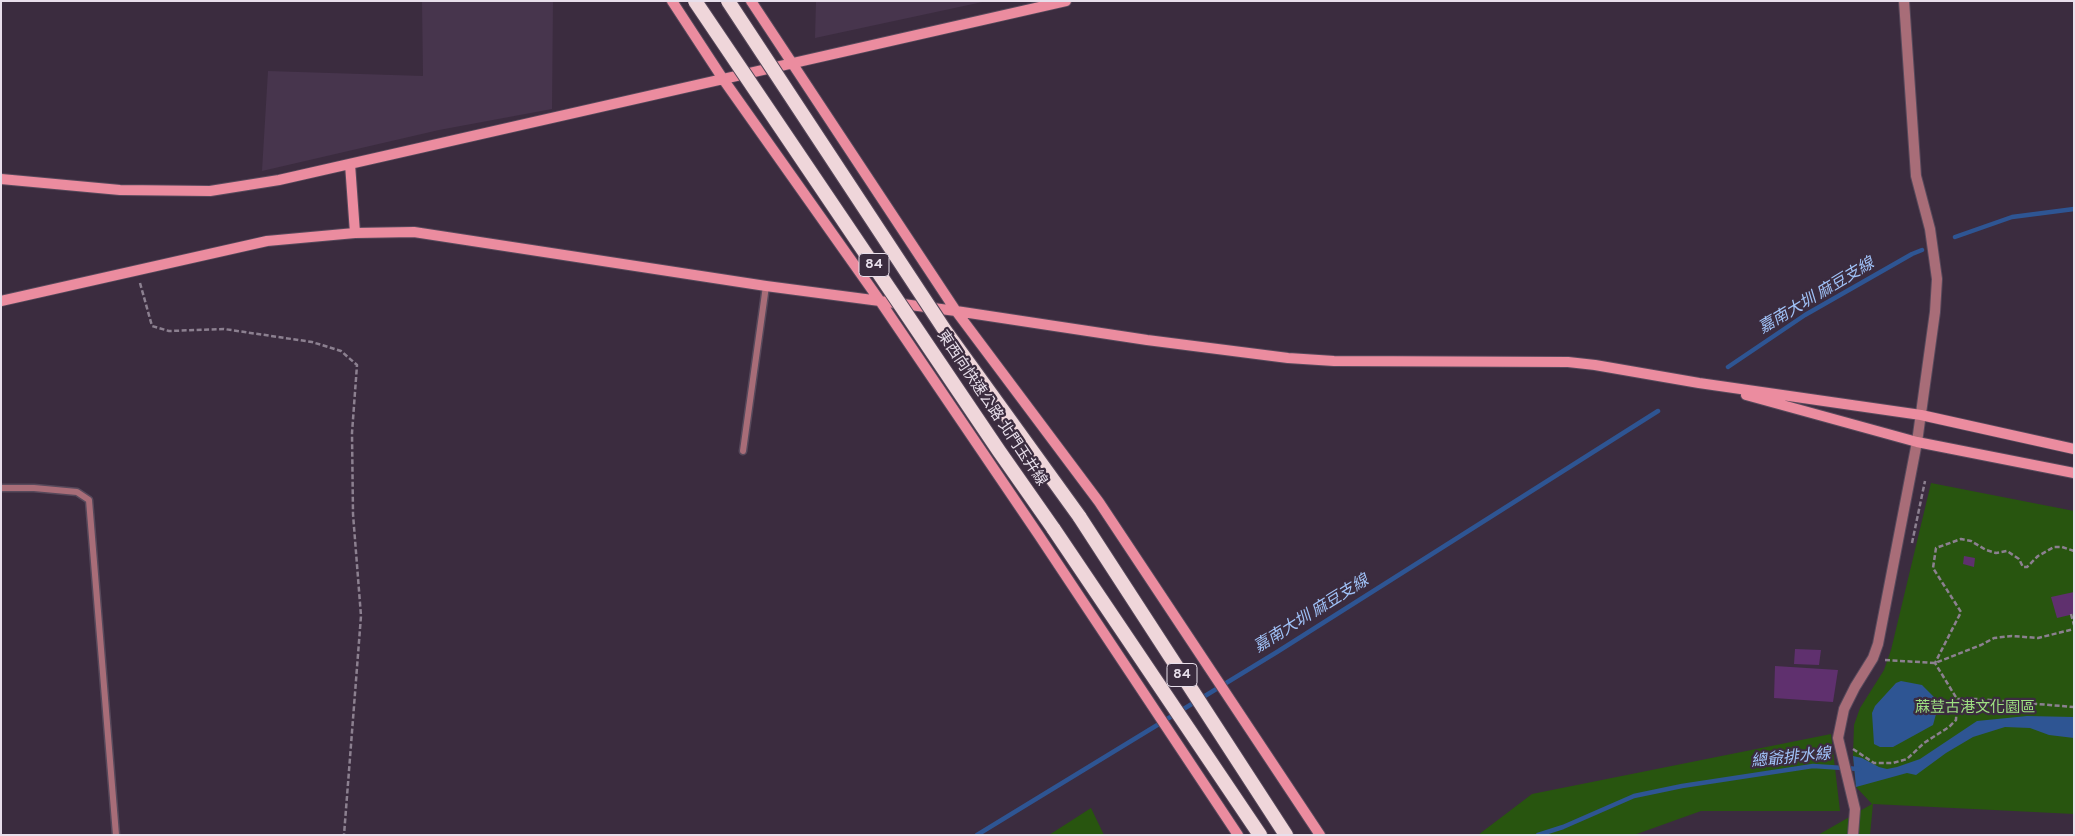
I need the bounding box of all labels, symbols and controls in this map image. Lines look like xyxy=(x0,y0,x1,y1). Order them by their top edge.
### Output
road number: 84 xyxy=(859,254,889,276)
water label: 嘉南大圳 麻豆支線 xyxy=(1756,255,1878,339)
street label: 東西向快速公路 北門玉井線 xyxy=(932,328,1050,490)
water label: 嘉南大圳 麻豆支線 xyxy=(1251,572,1373,658)
road number: 84 xyxy=(1167,664,1197,686)
park label: 蔴荳古港文化園區 xyxy=(1915,700,2035,718)
water label: 總爺排水線 xyxy=(1750,745,1832,773)

